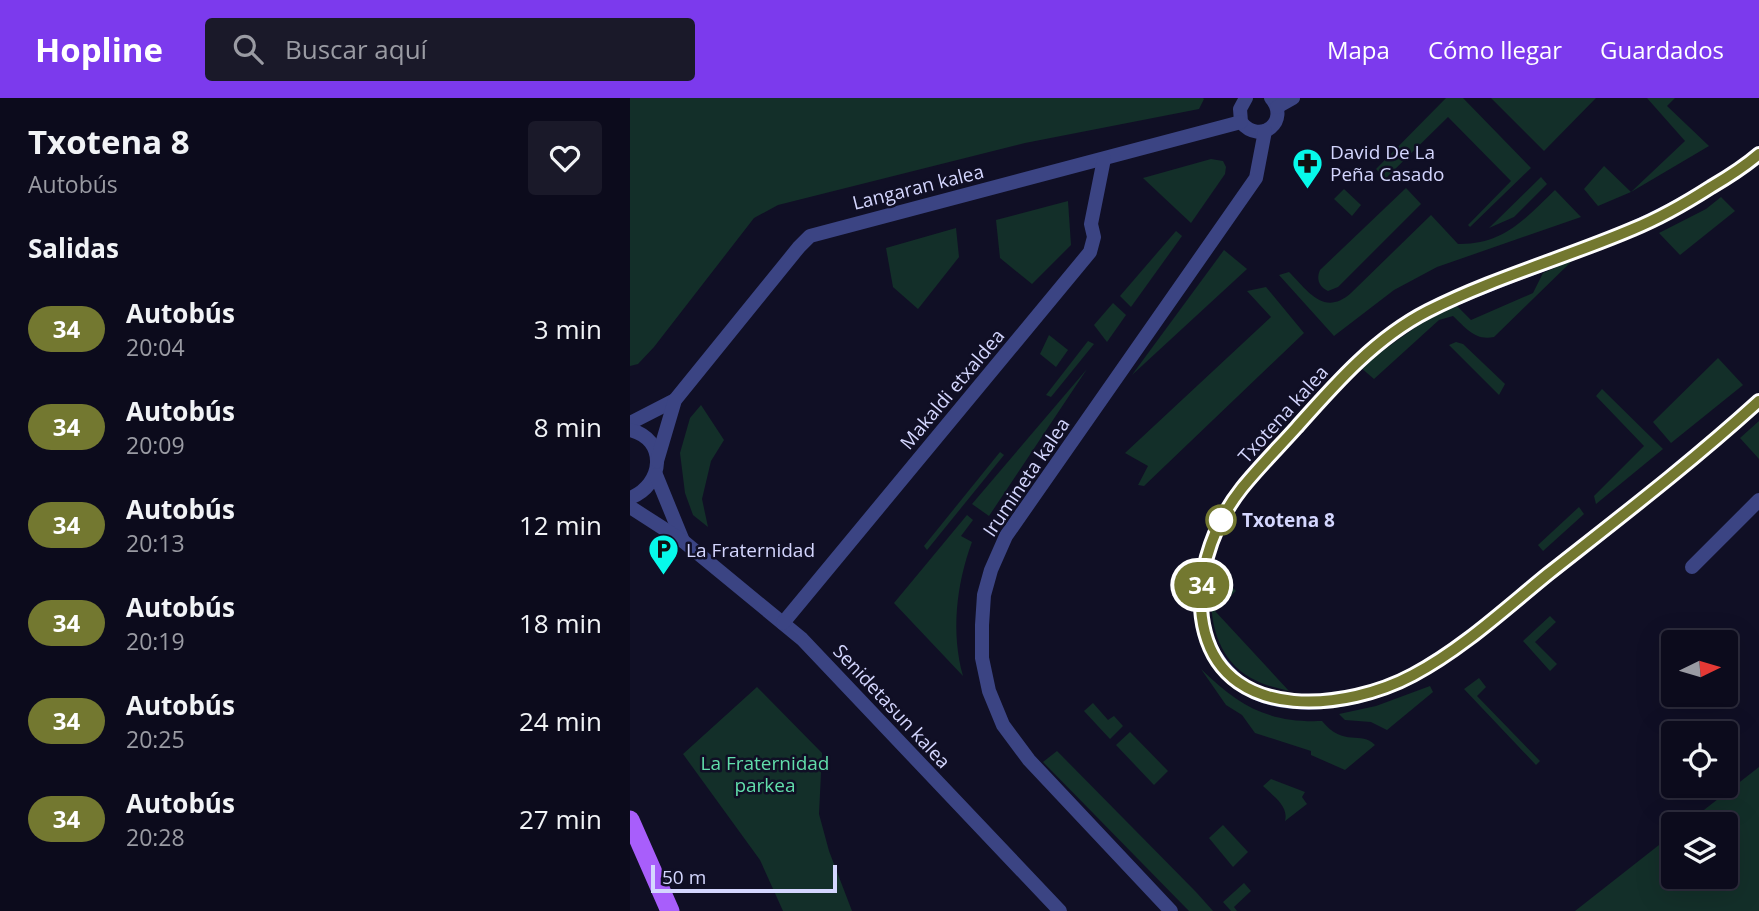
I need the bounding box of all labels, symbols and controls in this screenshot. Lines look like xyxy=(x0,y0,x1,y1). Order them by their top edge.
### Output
search box xyxy=(205,18,695,81)
text: Hopline xyxy=(35,27,163,72)
icon: search xyxy=(229,30,267,68)
text: Buscar aquí xyxy=(285,31,427,67)
text: Mapa xyxy=(1327,33,1390,66)
text: Cómo llegar xyxy=(1428,33,1562,66)
text: Guardados xyxy=(1600,33,1724,66)
text: Txotena 8 xyxy=(28,119,190,164)
button: heart xyxy=(528,121,602,195)
place label: David De La Peña Casado xyxy=(1330,139,1444,187)
pharmacy icon: David De La Peña Casado xyxy=(1290,146,1324,190)
street label: Langaran kalea xyxy=(850,158,986,216)
text: Autobús xyxy=(28,168,118,200)
text: Salidas xyxy=(28,230,119,266)
text: Autobús xyxy=(126,295,235,331)
text: 3 min xyxy=(534,311,602,347)
text: 34 xyxy=(53,312,80,345)
street label: Makaldi etxaldea xyxy=(894,323,1010,455)
text: 20:04 xyxy=(126,331,185,363)
street label: Txotena kalea xyxy=(1232,360,1334,468)
text: Autobús xyxy=(126,393,235,429)
text: 8 min xyxy=(534,409,602,445)
text: 34 xyxy=(53,410,80,443)
street label: Irumineta kalea xyxy=(977,412,1075,542)
text: 20:09 xyxy=(126,429,185,461)
text: Autobús xyxy=(126,491,235,527)
marker: Txotena 8 xyxy=(1206,505,1236,535)
text: 12 min xyxy=(519,507,602,543)
place label: Txotena 8 xyxy=(1242,507,1335,533)
text: 34 xyxy=(53,508,80,541)
text: 20:13 xyxy=(126,527,185,559)
parking icon: La Fraternidad xyxy=(646,533,680,577)
place label: La Fraternidad xyxy=(686,537,815,563)
line badge: 34 xyxy=(1170,562,1234,608)
text: 34 xyxy=(1188,568,1216,601)
text: Autobús xyxy=(126,589,235,625)
text: 18 min xyxy=(519,605,602,641)
text: 34 xyxy=(53,606,80,639)
text: 20:19 xyxy=(126,625,185,657)
north arrow xyxy=(1661,630,1738,707)
map controls xyxy=(1661,630,1738,889)
street label: Senidetasun kalea xyxy=(828,638,956,774)
text: Autobús xyxy=(126,687,235,723)
text: 24 min xyxy=(519,703,602,739)
text: 34 xyxy=(53,704,80,737)
button: locate xyxy=(1661,721,1738,798)
text: 20:25 xyxy=(126,723,185,755)
park label: La Fraternidad parkea xyxy=(700,750,830,798)
text: Autobús xyxy=(126,785,235,821)
text: 27 min xyxy=(519,801,602,837)
text: 34 xyxy=(53,802,80,835)
button: layers xyxy=(1661,812,1738,889)
text: 20:28 xyxy=(126,821,185,853)
scale bar xyxy=(651,862,836,894)
text: 50 m xyxy=(662,864,706,890)

